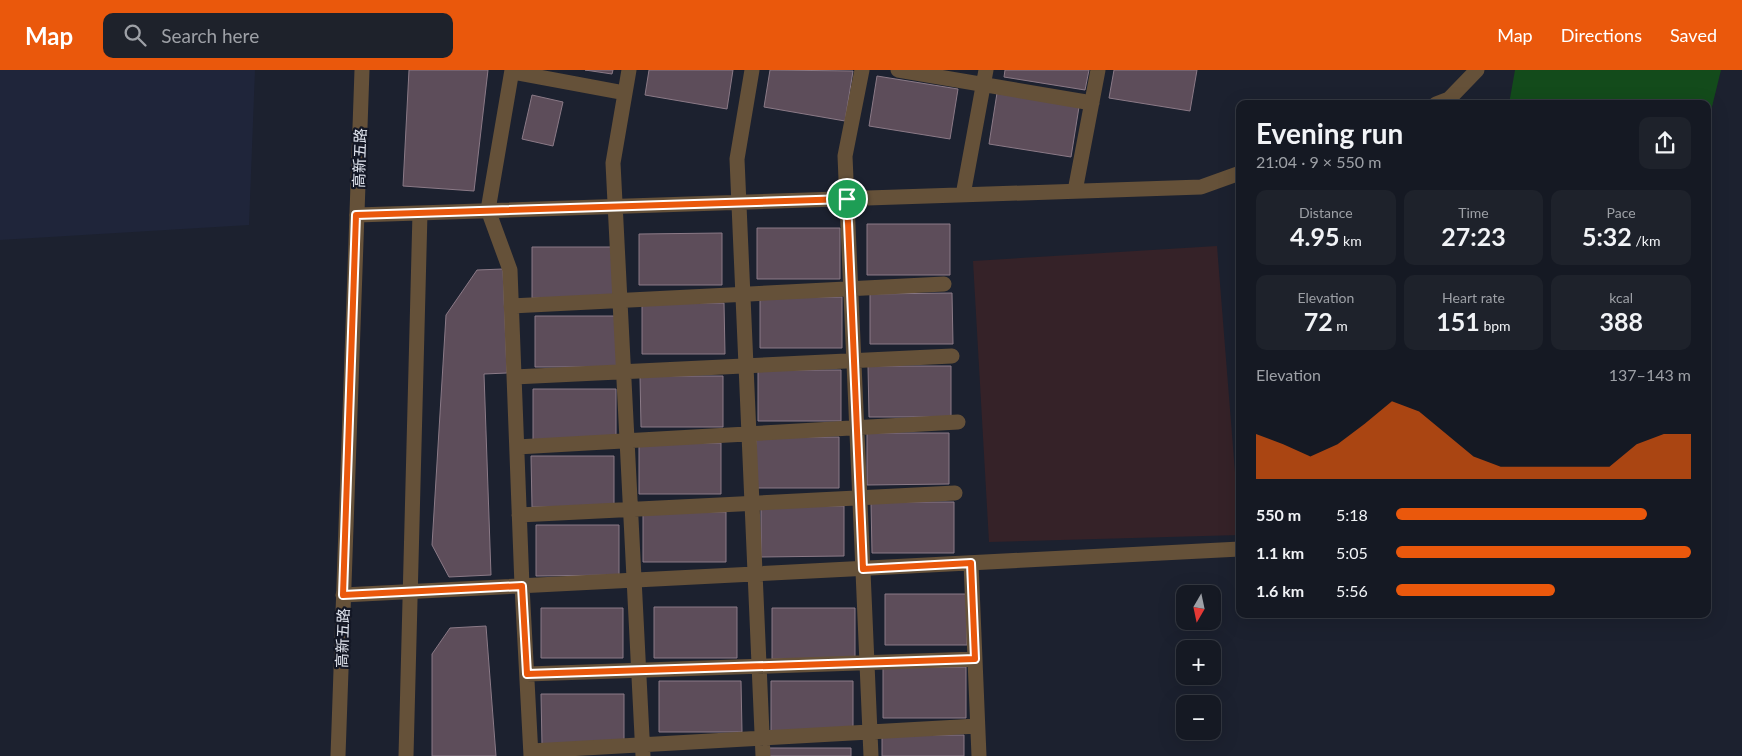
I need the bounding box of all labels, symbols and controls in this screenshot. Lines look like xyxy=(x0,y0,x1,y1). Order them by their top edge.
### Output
search box xyxy=(103,13,453,58)
text: Map xyxy=(25,21,73,50)
icon: search xyxy=(121,21,149,49)
text: Search here xyxy=(161,24,259,47)
text: Map xyxy=(1497,24,1533,46)
text: Directions xyxy=(1561,24,1642,46)
text: Saved xyxy=(1670,24,1717,46)
text: Evening run xyxy=(1256,116,1403,150)
button: share xyxy=(1639,117,1691,169)
street label: 高新五路 xyxy=(349,128,369,188)
text: 21:04 · 9 × 550 m xyxy=(1256,152,1381,171)
pin xyxy=(826,178,868,220)
icon: arrive xyxy=(833,185,861,213)
text: Distance xyxy=(1299,204,1353,221)
text: Time xyxy=(1458,204,1489,221)
text: Pace xyxy=(1607,204,1636,221)
text: 4.95 xyxy=(1290,221,1339,251)
text: 27:23 xyxy=(1441,221,1506,251)
text: 5:32 xyxy=(1582,221,1632,251)
text: km xyxy=(1339,232,1362,249)
text: /km xyxy=(1632,232,1660,249)
text: Elevation xyxy=(1297,289,1354,306)
text: Heart rate xyxy=(1442,289,1505,306)
text: kcal xyxy=(1609,289,1633,306)
text: 72 xyxy=(1304,306,1333,336)
text: 151 xyxy=(1436,306,1480,336)
text: 388 xyxy=(1599,306,1643,336)
text: m xyxy=(1333,317,1348,334)
text: bpm xyxy=(1480,317,1511,334)
text: Elevation xyxy=(1256,365,1321,384)
text: 137–143 m xyxy=(1609,365,1691,384)
text: 550 m xyxy=(1256,505,1301,524)
text: 5:18 xyxy=(1336,505,1368,524)
text: 1.1 km xyxy=(1256,543,1304,562)
text: 5:05 xyxy=(1336,543,1368,562)
text: 1.6 km xyxy=(1256,581,1304,600)
text: 5:56 xyxy=(1336,581,1368,600)
north arrow xyxy=(1176,585,1221,630)
map controls xyxy=(1176,585,1221,740)
street label: 高新五路 xyxy=(332,608,352,668)
button: + xyxy=(1176,640,1221,685)
button: − xyxy=(1176,695,1221,740)

